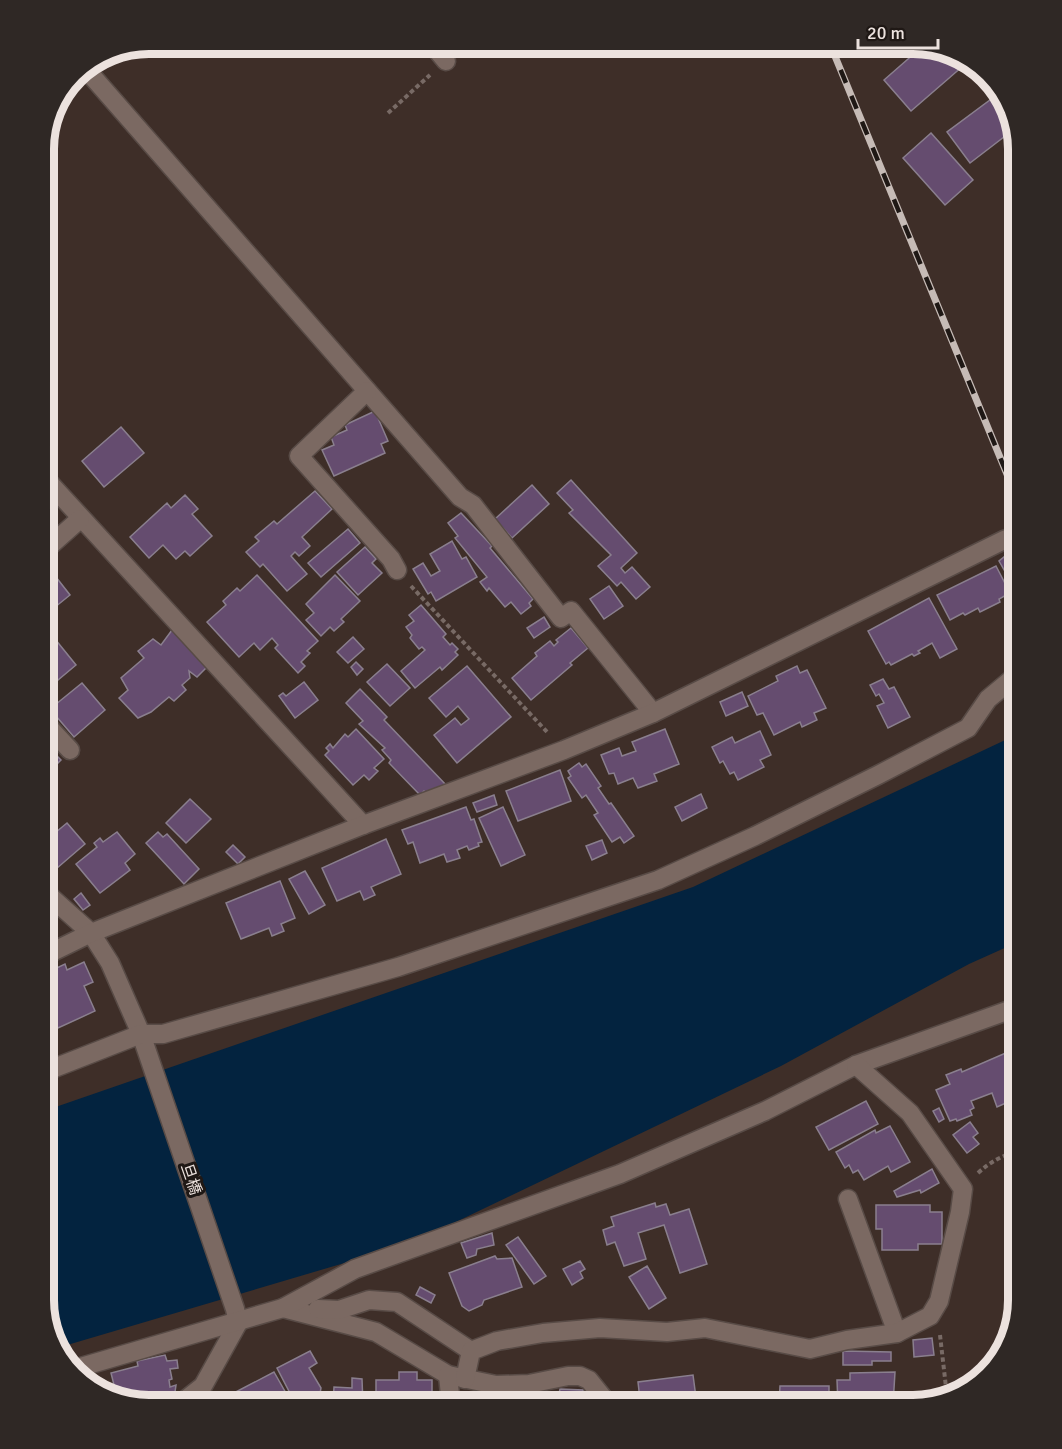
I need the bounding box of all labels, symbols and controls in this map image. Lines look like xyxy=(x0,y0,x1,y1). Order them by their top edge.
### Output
scale bar xyxy=(858,12,938,50)
text: 20 m xyxy=(867,22,905,44)
street label: 旦橋 xyxy=(176,1161,206,1197)

